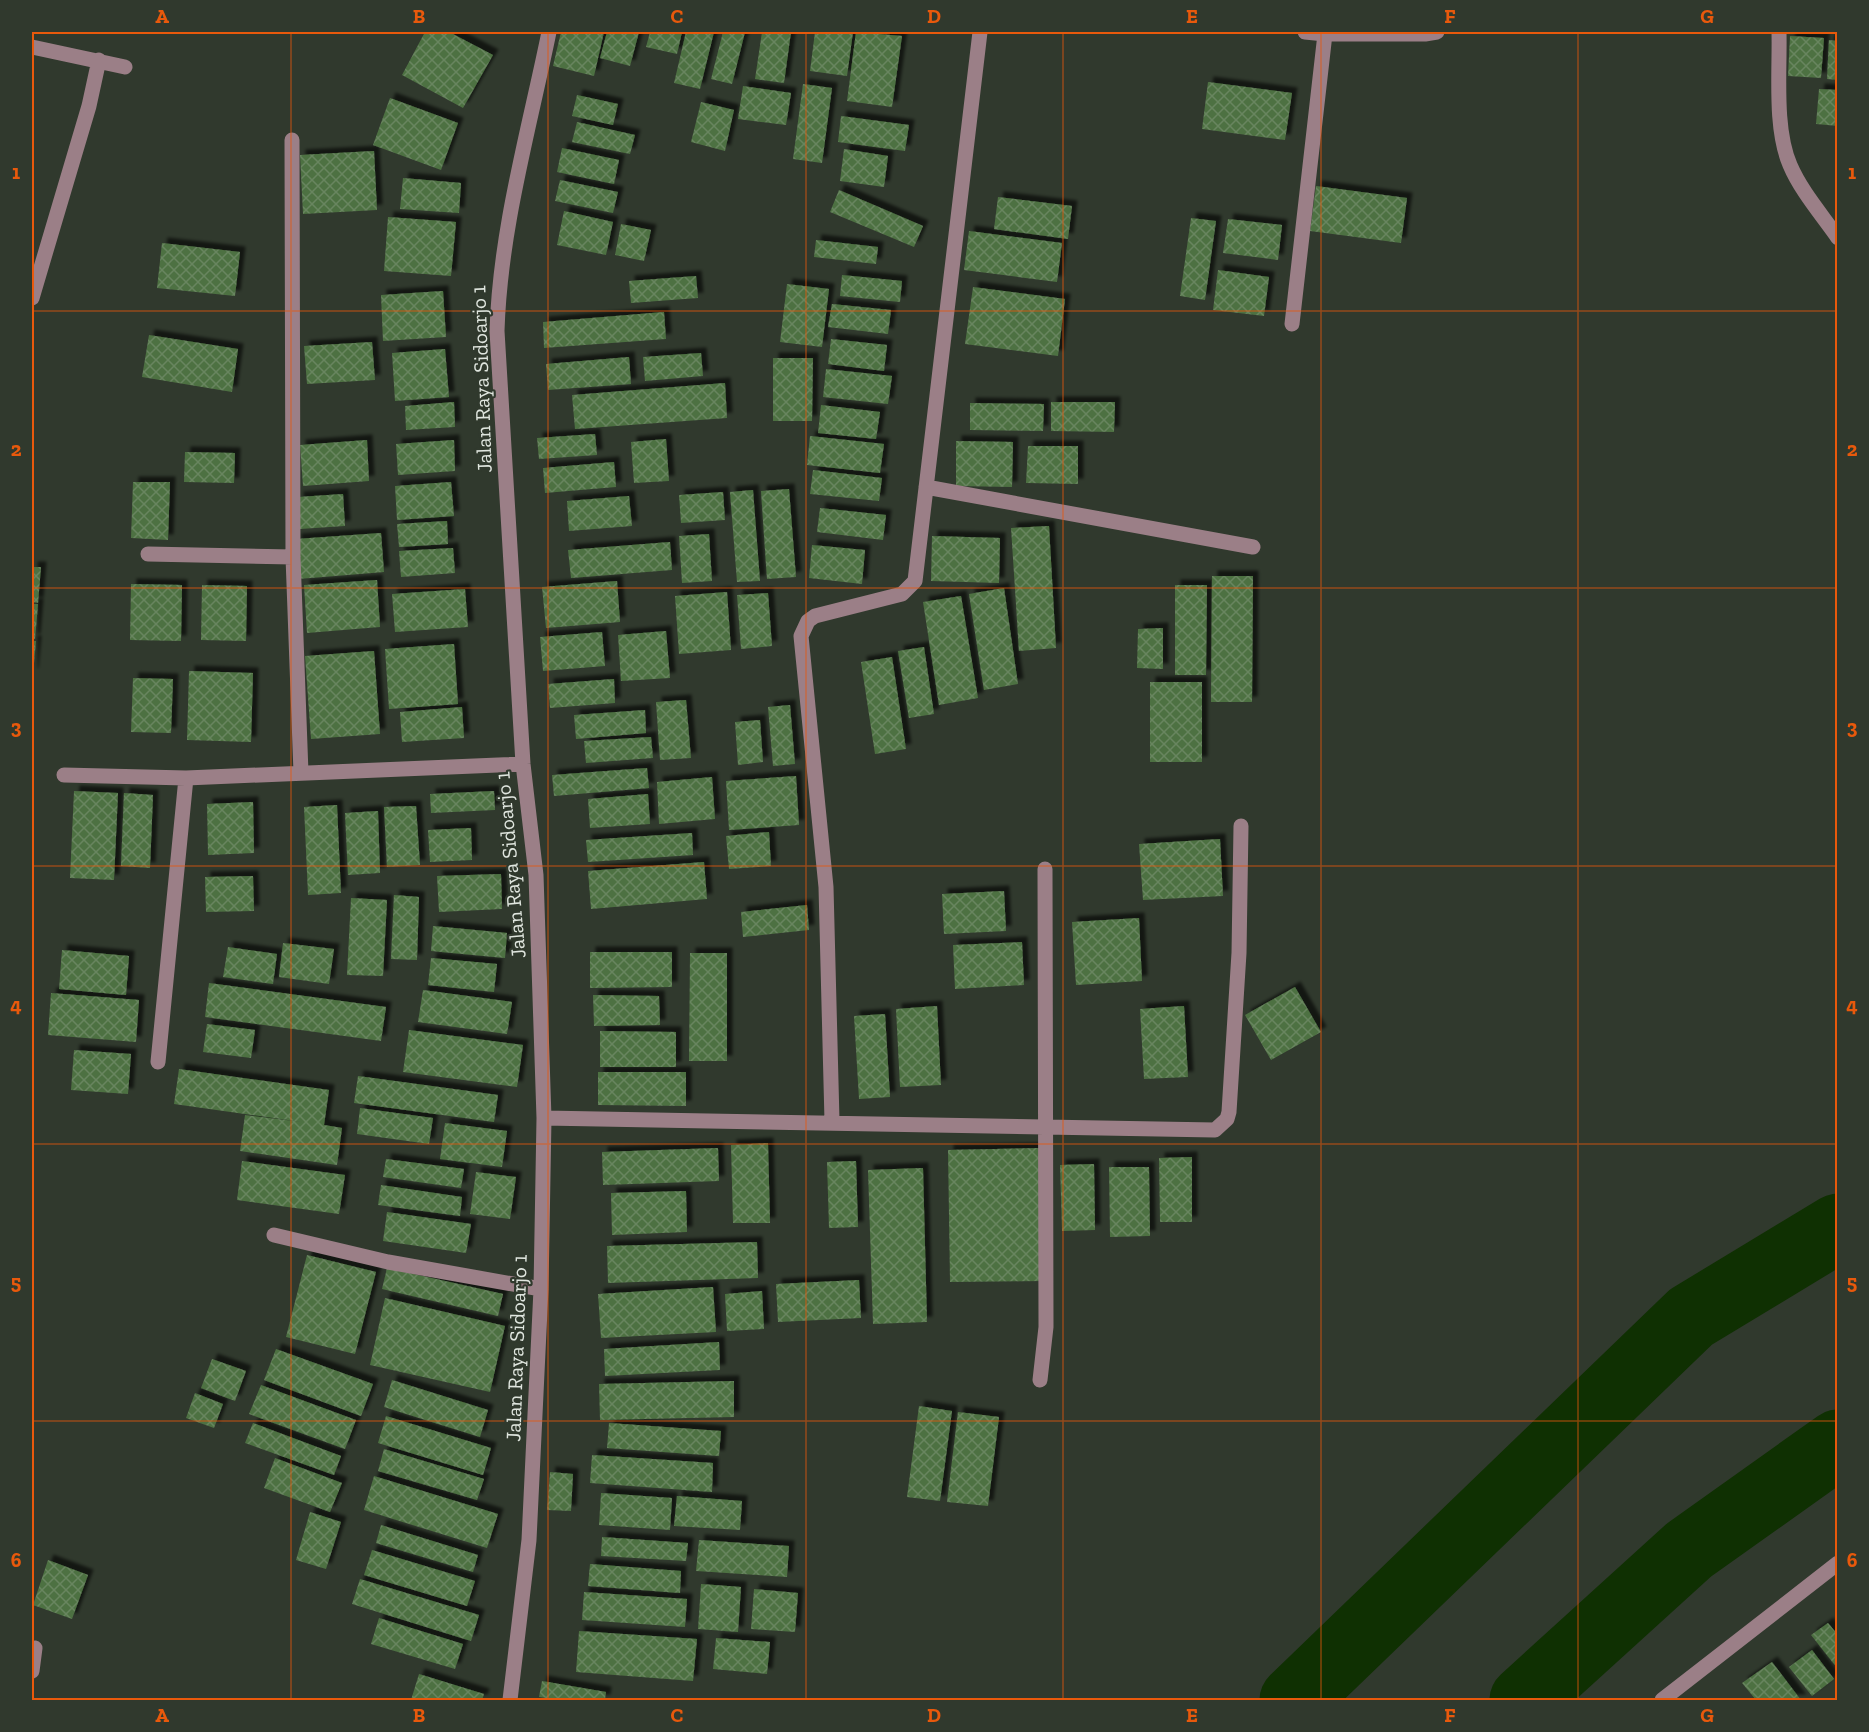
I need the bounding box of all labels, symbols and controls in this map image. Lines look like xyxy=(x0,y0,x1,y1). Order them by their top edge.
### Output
text: A xyxy=(155,4,169,28)
text: B xyxy=(413,4,425,28)
text: C xyxy=(671,4,684,28)
text: D xyxy=(927,4,941,28)
text: E xyxy=(1186,4,1198,28)
text: F xyxy=(1444,4,1456,28)
text: G xyxy=(1700,4,1714,28)
text: 1 xyxy=(12,160,20,184)
text: 1 xyxy=(1848,160,1856,184)
street label: Jalan Raya Sidoarjo 1 xyxy=(465,285,498,473)
text: 2 xyxy=(11,437,22,461)
text: 2 xyxy=(1847,437,1858,461)
text: 3 xyxy=(11,715,22,739)
text: 3 xyxy=(1847,715,1858,739)
street label: Jalan Raya Sidoarjo 1 xyxy=(489,771,532,959)
text: 4 xyxy=(10,993,22,1017)
text: 4 xyxy=(1846,993,1858,1017)
street label: Jalan Raya Sidoarjo 1 xyxy=(500,1254,533,1442)
text: 5 xyxy=(11,1270,21,1294)
text: 5 xyxy=(1847,1270,1857,1294)
text: 6 xyxy=(11,1548,22,1572)
text: 6 xyxy=(1847,1548,1858,1572)
text: A xyxy=(155,1703,169,1727)
text: B xyxy=(413,1703,425,1727)
text: C xyxy=(671,1703,684,1727)
text: D xyxy=(927,1703,941,1727)
text: E xyxy=(1186,1703,1198,1727)
text: F xyxy=(1444,1703,1456,1727)
text: G xyxy=(1700,1703,1714,1727)

